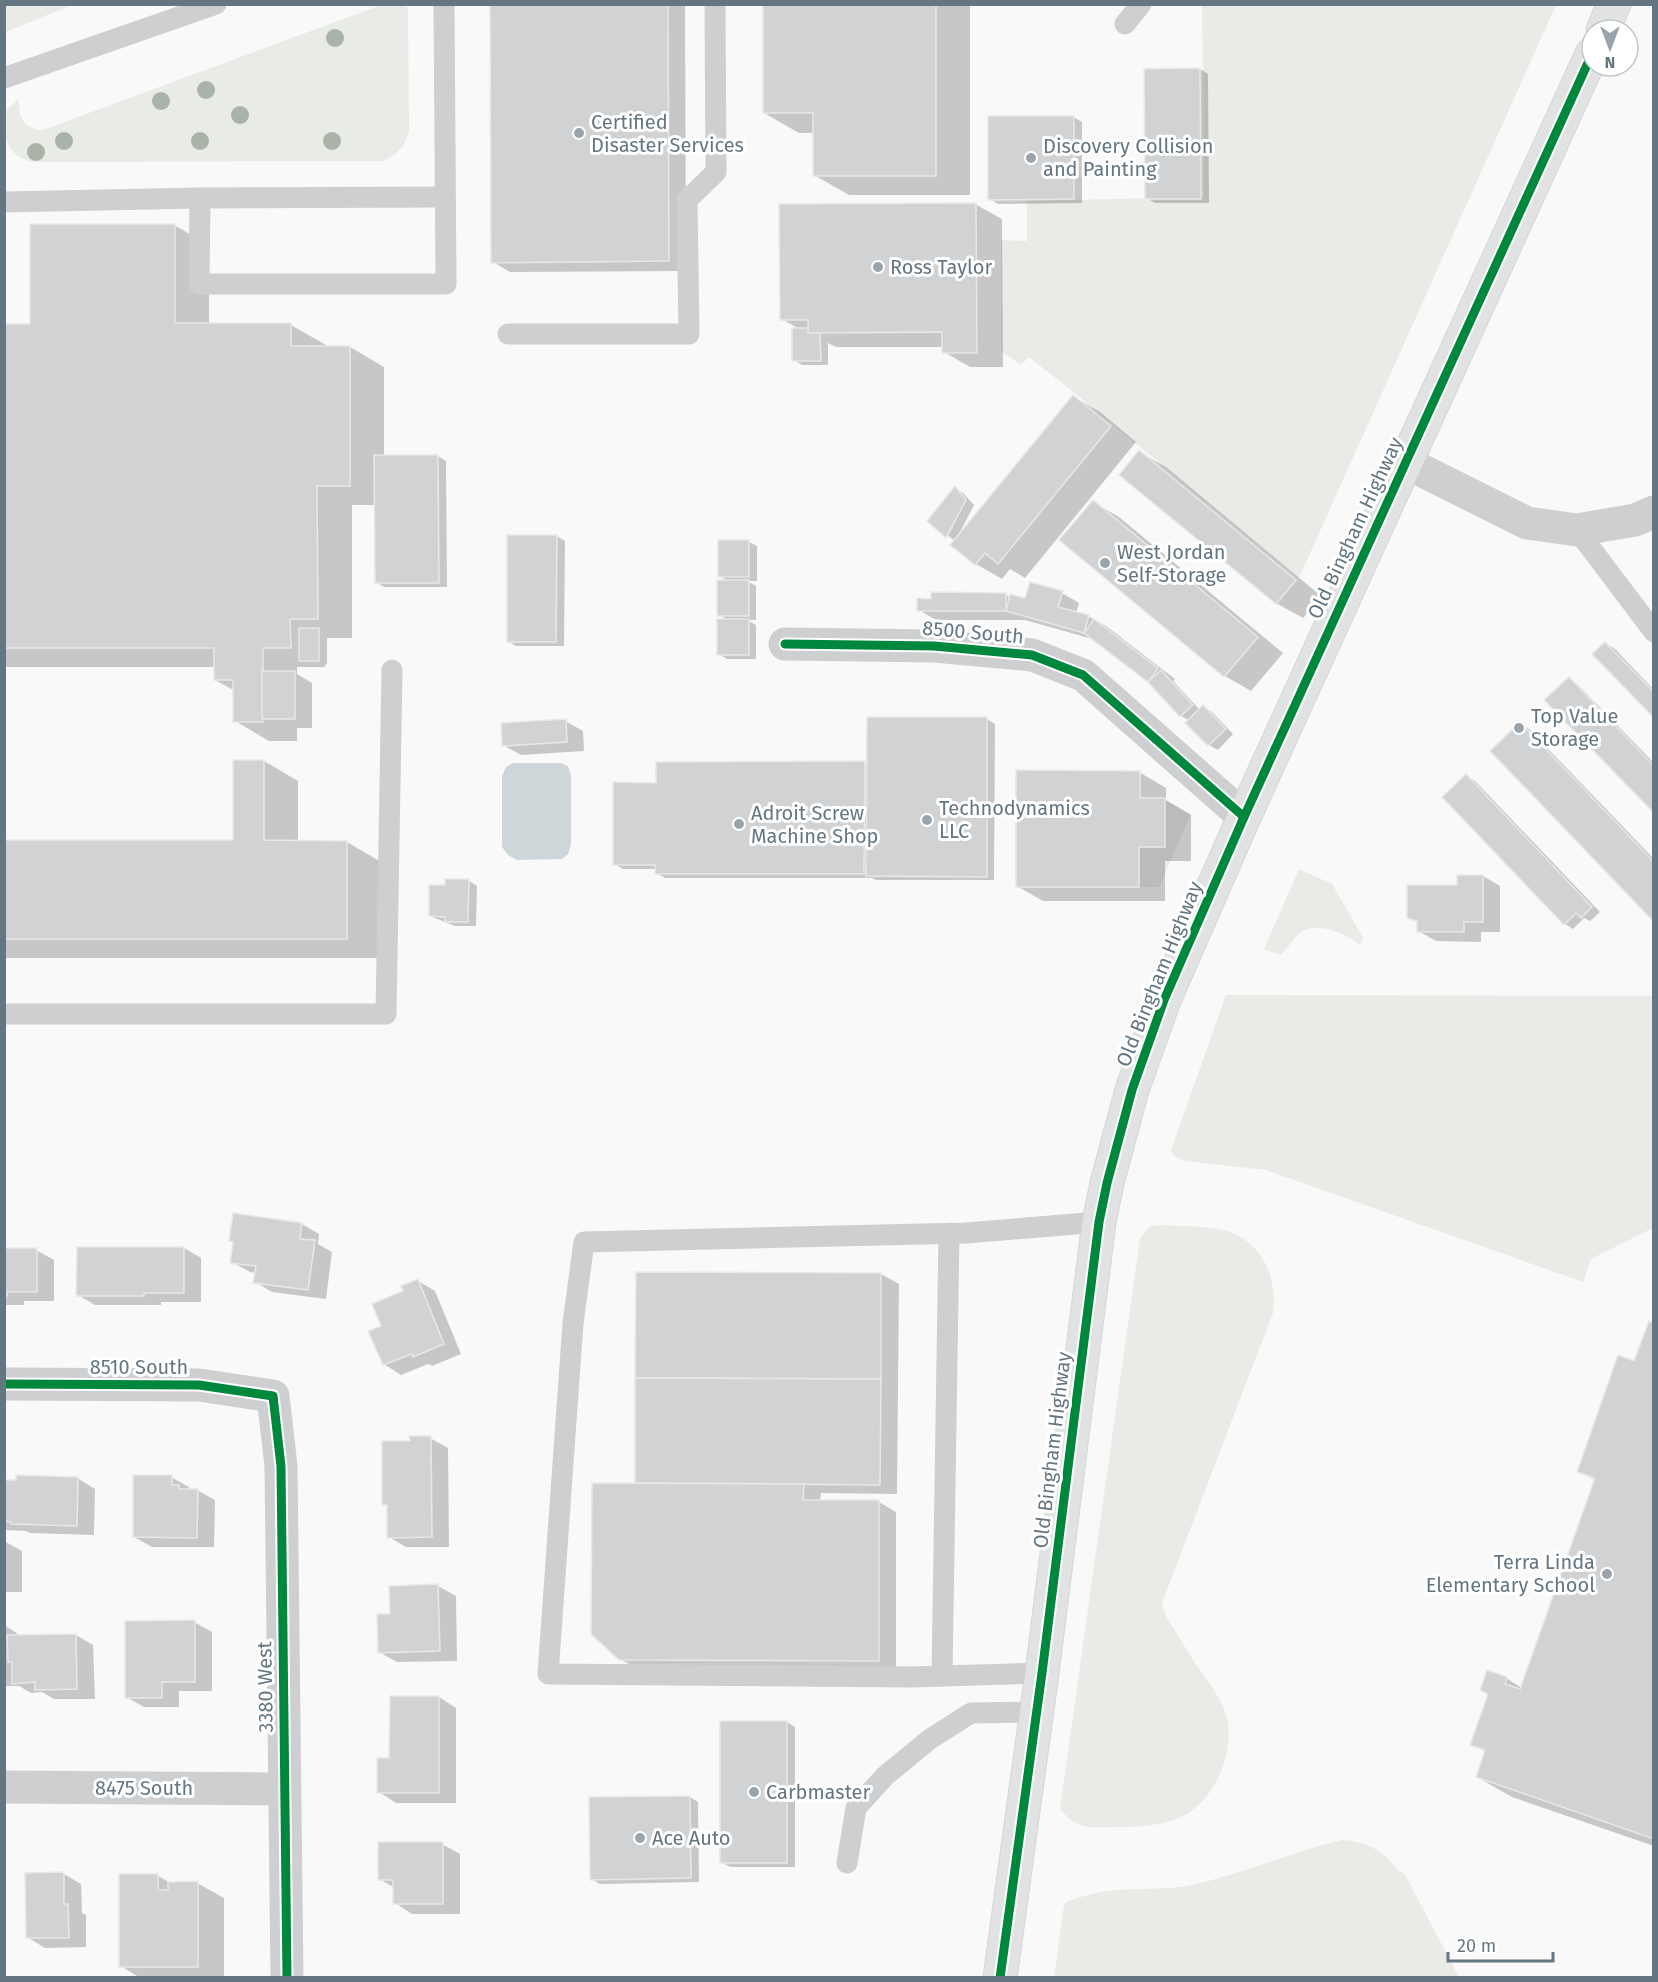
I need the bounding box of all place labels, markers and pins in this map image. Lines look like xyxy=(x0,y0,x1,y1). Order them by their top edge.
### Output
place label: Certified Disaster Services xyxy=(591,110,744,157)
marker: Certified Disaster Services xyxy=(572,126,586,140)
place label: Discovery Collision and Painting xyxy=(1043,134,1213,181)
marker: Discovery Collision and Painting xyxy=(1024,151,1038,165)
place label: Ross Taylor xyxy=(890,255,992,279)
marker: Ross Taylor xyxy=(871,260,885,274)
place label: West Jordan Self-Storage xyxy=(1117,540,1226,587)
marker: West Jordan Self-Storage xyxy=(1098,556,1112,570)
place label: Top Value Storage xyxy=(1531,704,1619,751)
marker: Top Value Storage xyxy=(1512,721,1526,735)
place label: Technodynamics LLC xyxy=(939,796,1090,843)
place label: Adroit Screw Machine Shop xyxy=(751,801,878,848)
marker: Technodynamics LLC xyxy=(920,813,934,827)
marker: Adroit Screw Machine Shop xyxy=(732,817,746,831)
place label: Terra Linda Elementary School xyxy=(1426,1550,1595,1597)
marker: Terra Linda Elementary School xyxy=(1600,1567,1614,1581)
place label: Carbmaster xyxy=(766,1780,870,1804)
marker: Carbmaster xyxy=(747,1785,761,1799)
place label: Ace Auto xyxy=(652,1826,731,1850)
marker: Ace Auto xyxy=(633,1831,647,1845)

